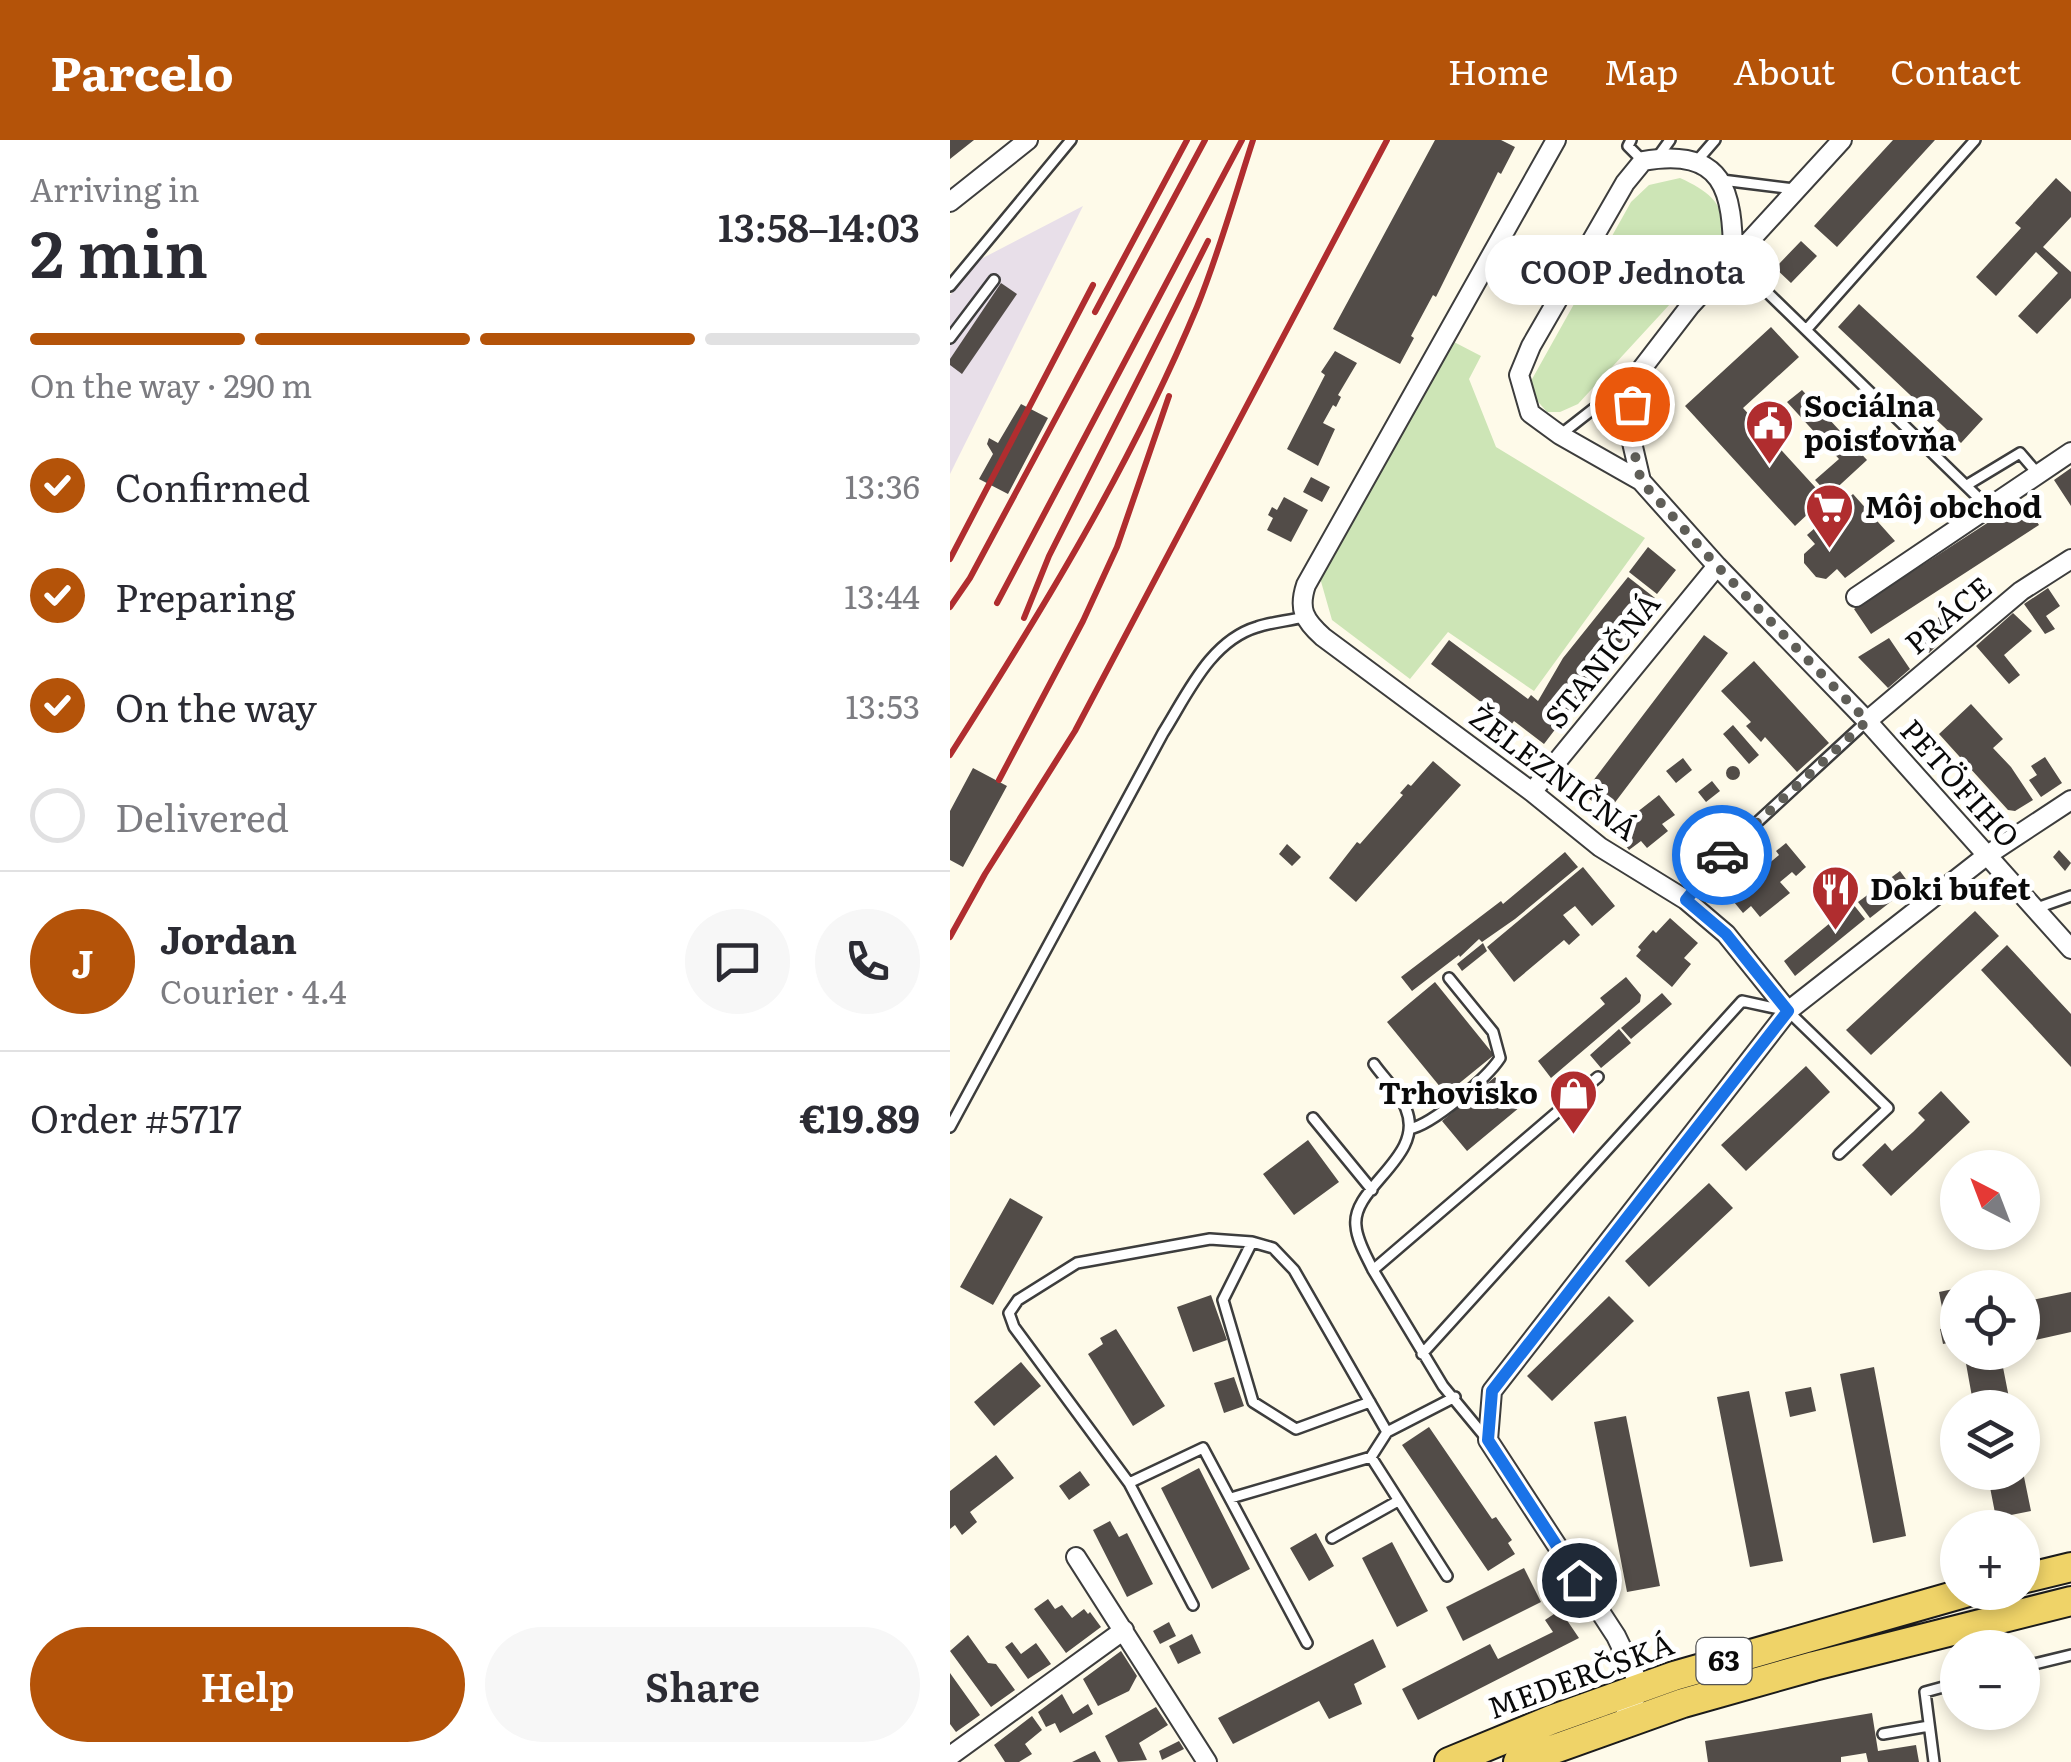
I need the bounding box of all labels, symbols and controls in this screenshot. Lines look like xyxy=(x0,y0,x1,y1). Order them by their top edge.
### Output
text: Parcelo xyxy=(50,35,234,106)
text: Home xyxy=(1448,44,1549,96)
text: Map xyxy=(1604,44,1678,96)
text: About xyxy=(1733,44,1835,96)
text: Contact xyxy=(1890,44,2021,96)
text: Arriving in xyxy=(30,164,200,212)
text: 13:58–14:03 xyxy=(718,197,920,254)
text: 2 min xyxy=(30,201,208,298)
callout: COOP Jednota xyxy=(1484,234,1780,304)
text: COOP Jednota xyxy=(1520,246,1745,294)
text: On the way · 290 m xyxy=(30,360,312,408)
pin xyxy=(1590,362,1675,447)
icon: bag xyxy=(1605,377,1660,432)
place label: Sociálna poisťovňa xyxy=(1804,382,1957,460)
public building icon: Sociálna poisťovňa xyxy=(1743,398,1795,466)
text: Confirmed xyxy=(115,457,310,514)
icon: check xyxy=(30,458,85,513)
text: 13:36 xyxy=(845,461,920,509)
supermarket icon: Môj obchod xyxy=(1804,482,1856,550)
place label: Môj obchod xyxy=(1865,483,2042,527)
street label: PRÁCE xyxy=(1894,564,2000,663)
text: Preparing xyxy=(115,567,295,624)
icon: check xyxy=(30,568,85,623)
text: 13:44 xyxy=(844,571,920,619)
street label: STANIČNÁ xyxy=(1532,582,1669,736)
text: On the way xyxy=(115,677,317,734)
icon: check xyxy=(30,678,85,733)
text: 13:53 xyxy=(845,681,920,729)
street label: ŽELEZNIČNÁ xyxy=(1461,694,1648,850)
street label: PETÖFIHO xyxy=(1891,708,2031,856)
text: Delivered xyxy=(115,787,289,844)
courier xyxy=(1672,805,1772,905)
icon: car xyxy=(1695,828,1750,883)
restaurant icon: Doki bufet xyxy=(1809,864,1861,932)
place label: Doki bufet xyxy=(1870,865,2031,909)
text: Jordan xyxy=(160,909,297,966)
button: chat xyxy=(685,909,790,1014)
button: phone xyxy=(815,909,920,1014)
text: J xyxy=(72,933,93,990)
text: Courier · 4.4 xyxy=(160,966,347,1014)
shop icon: Trhovisko xyxy=(1547,1068,1599,1136)
place label: Trhovisko xyxy=(1378,1069,1538,1113)
text: Order #5717 xyxy=(30,1088,242,1145)
text: €19.89 xyxy=(800,1088,920,1145)
north arrow xyxy=(1940,1150,2040,1250)
map controls xyxy=(1940,1150,2040,1730)
button: locate xyxy=(1940,1270,2040,1370)
button: layers xyxy=(1940,1390,2040,1490)
button: + xyxy=(1940,1510,2040,1610)
pin xyxy=(1537,1538,1622,1623)
icon: home xyxy=(1552,1553,1607,1608)
street label: MEDERČSKÁ xyxy=(1481,1620,1679,1728)
button: Help xyxy=(30,1627,465,1742)
button: Share xyxy=(485,1627,920,1742)
button: − xyxy=(1940,1630,2040,1730)
road number: 63 xyxy=(1696,1638,1752,1684)

